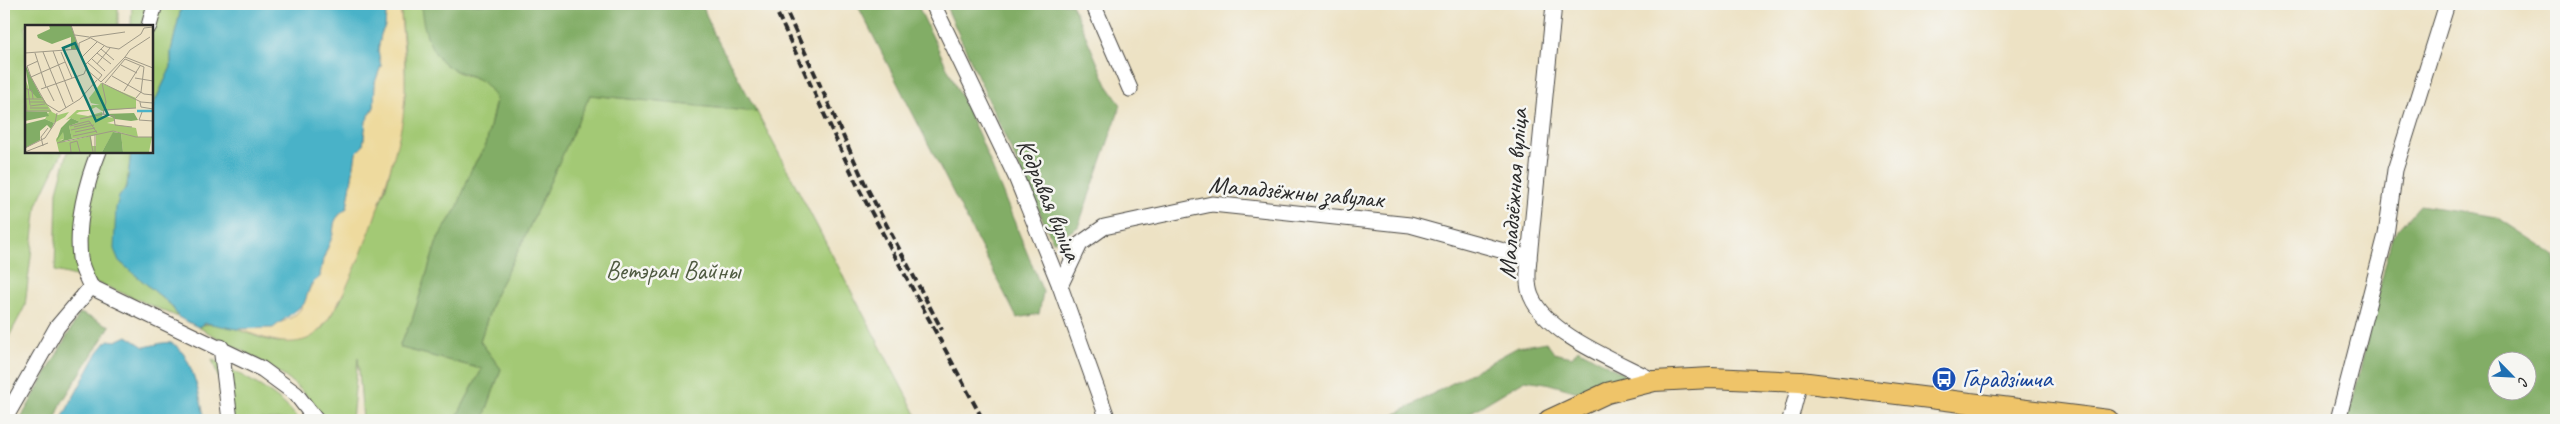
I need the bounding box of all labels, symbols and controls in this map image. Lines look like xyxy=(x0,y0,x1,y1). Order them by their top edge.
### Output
inset map xyxy=(25,25,152,152)
street label: Маладзёжная вуліца xyxy=(1491,106,1535,280)
street label: Кедравая вуліца xyxy=(1009,134,1090,268)
street label: Маладзёжны завулак xyxy=(1207,168,1387,217)
park label: Ветэран Вайны xyxy=(606,255,742,287)
north arrow xyxy=(2488,352,2538,402)
place label: Гарадзішча xyxy=(1962,363,2054,395)
bus stop icon: Гарадзішча xyxy=(1931,366,1957,392)
text: С xyxy=(2513,374,2533,390)

